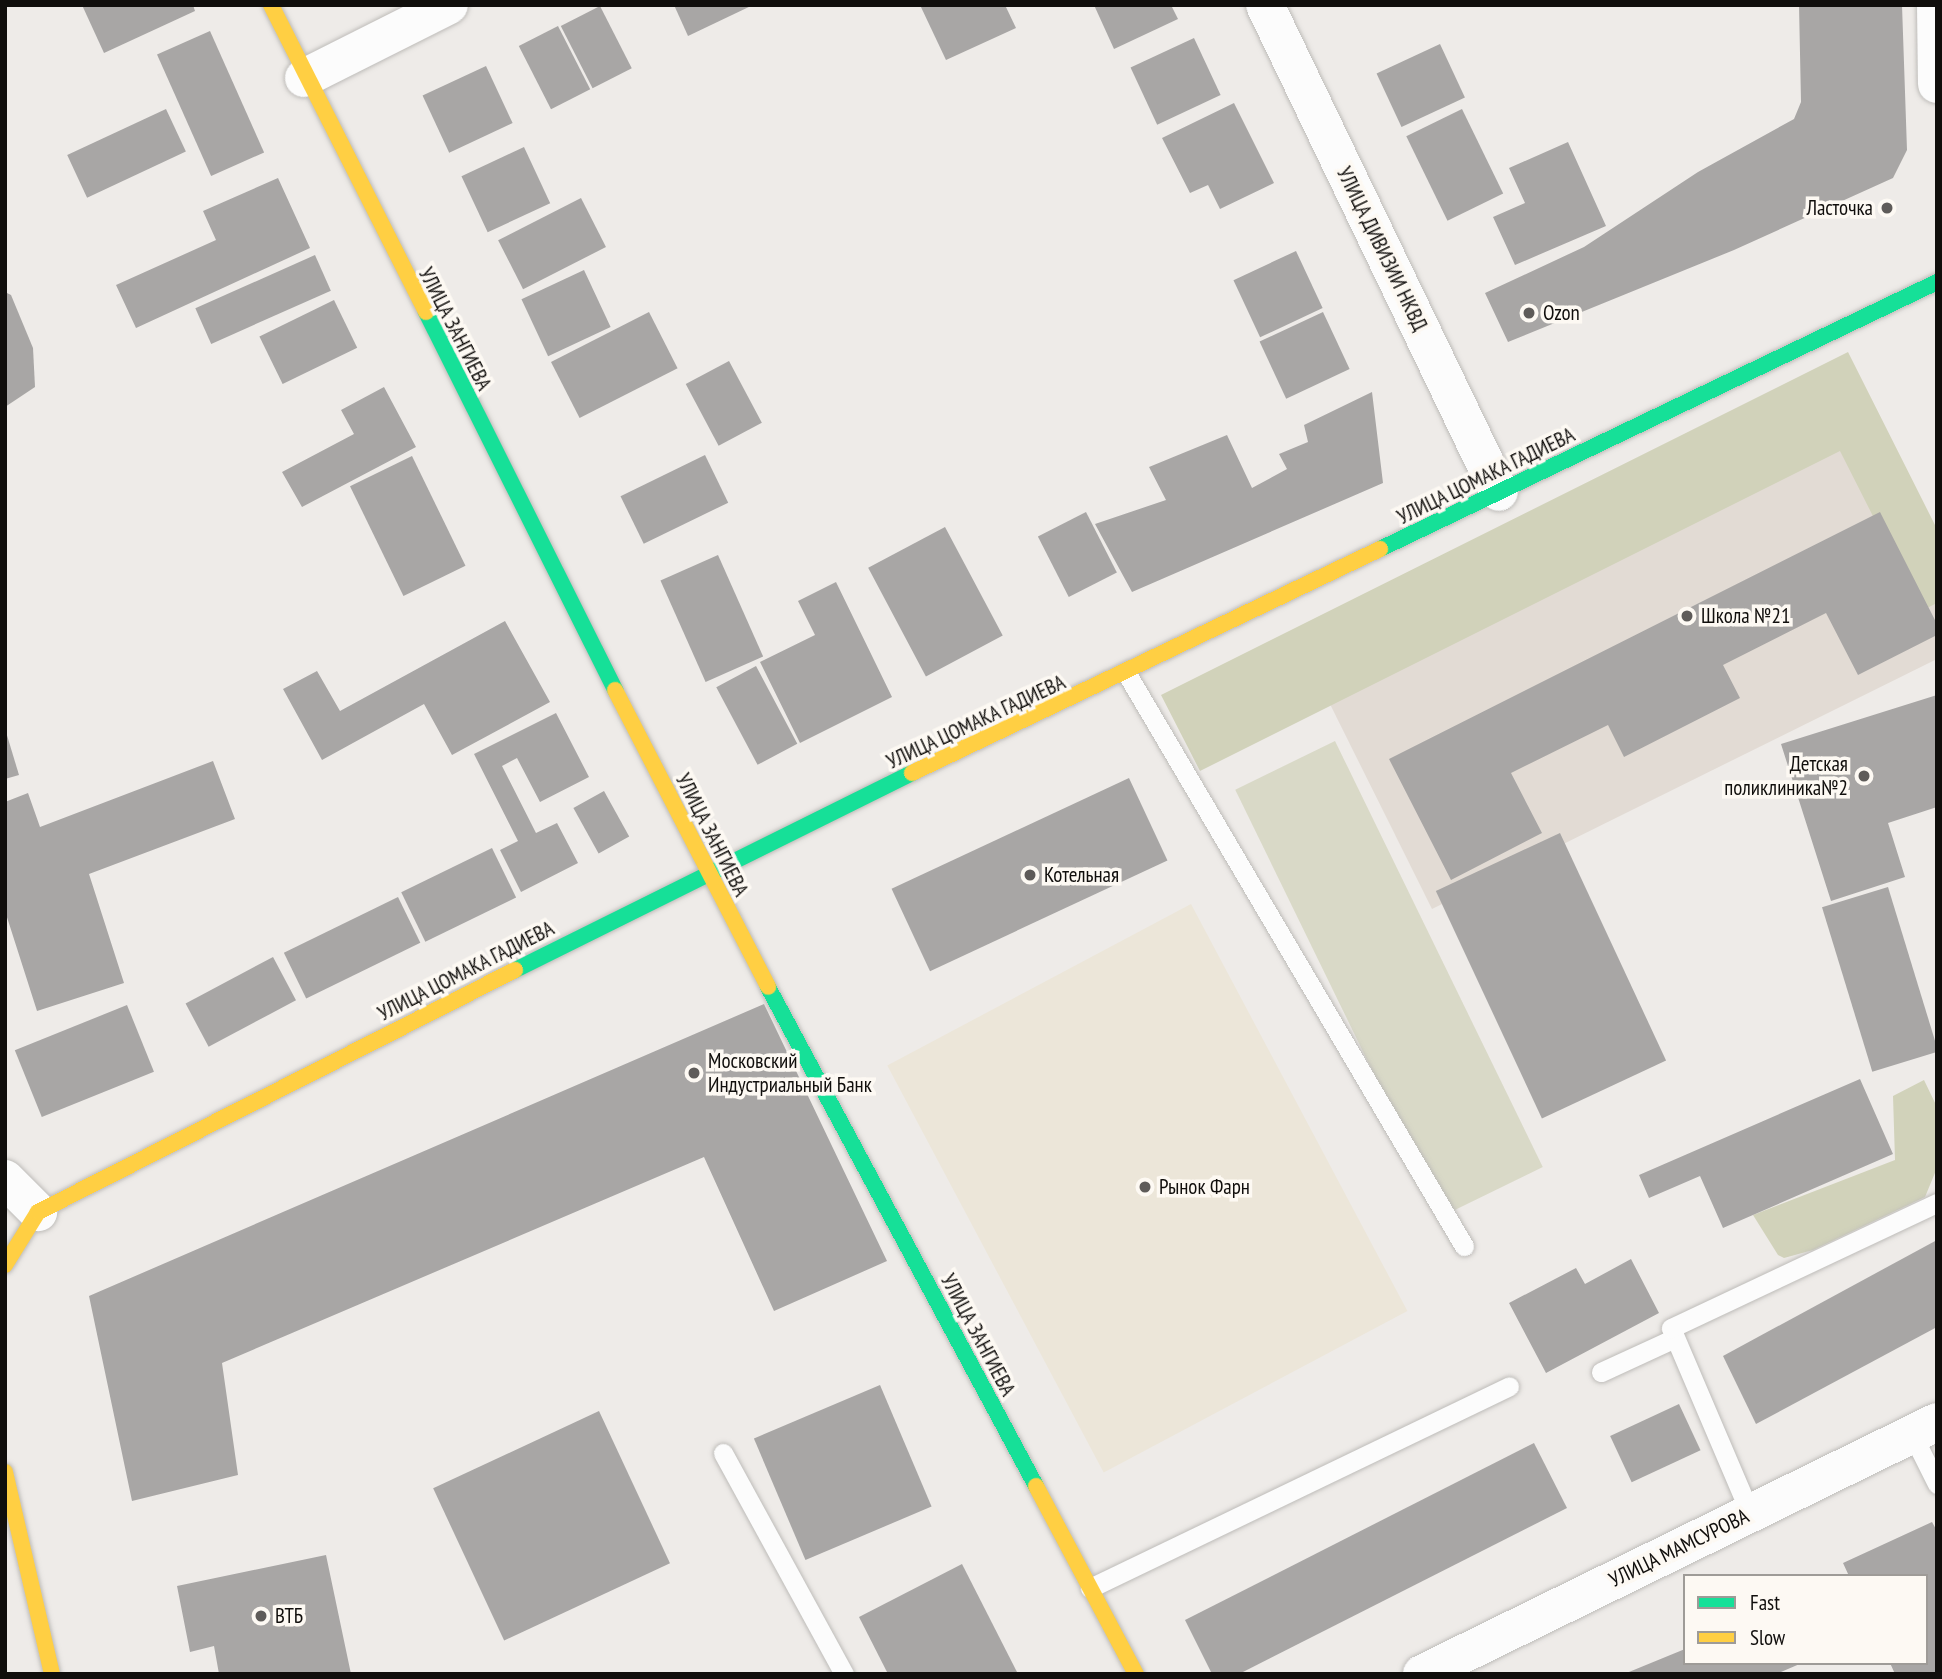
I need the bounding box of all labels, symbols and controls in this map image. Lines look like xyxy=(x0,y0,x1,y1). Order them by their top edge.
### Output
street label: УЛИЦА ДИВИЗИИ НКВД xyxy=(1331,162,1433,336)
place label: Ласточка xyxy=(1806,195,1873,221)
marker: Ласточка xyxy=(1879,200,1895,216)
street label: УЛИЦА ЗАНГИЕВА xyxy=(413,263,497,395)
place label: Ozon xyxy=(1543,300,1580,326)
marker: Ozon xyxy=(1521,305,1537,321)
street label: УЛИЦА ЦОМАКА ГАДИЕВА xyxy=(1393,422,1579,530)
place label: Школа №21 xyxy=(1701,603,1790,629)
marker: Школа №21 xyxy=(1679,608,1695,624)
street label: УЛИЦА ЦОМАКА ГАДИЕВА xyxy=(882,669,1070,775)
place label: Детская поликлиника№2 xyxy=(1724,751,1848,801)
marker: Детская поликлиника№2 xyxy=(1854,766,1874,786)
street label: УЛИЦА ЗАНГИЕВА xyxy=(670,769,754,901)
place label: Котельная xyxy=(1044,862,1119,888)
marker: Котельная xyxy=(1022,867,1038,883)
street label: УЛИЦА ЦОМАКА ГАДИЕВА xyxy=(373,915,559,1027)
place label: Московский Индустриальный Банк xyxy=(708,1048,872,1098)
marker: Московский Индустриальный Банк xyxy=(686,1065,702,1081)
place label: Рынок Фарн xyxy=(1159,1174,1250,1200)
marker: Рынок Фарн xyxy=(1137,1179,1153,1195)
street label: УЛИЦА ЗАНГИЕВА xyxy=(935,1269,1021,1401)
street label: УЛИЦА МАМСУРОВА xyxy=(1605,1503,1753,1593)
legend xyxy=(1683,1574,1928,1665)
text: Fast xyxy=(1750,1589,1780,1616)
place label: ВТБ xyxy=(275,1603,303,1629)
marker: ВТБ xyxy=(253,1608,269,1624)
text: Slow xyxy=(1750,1624,1785,1651)

